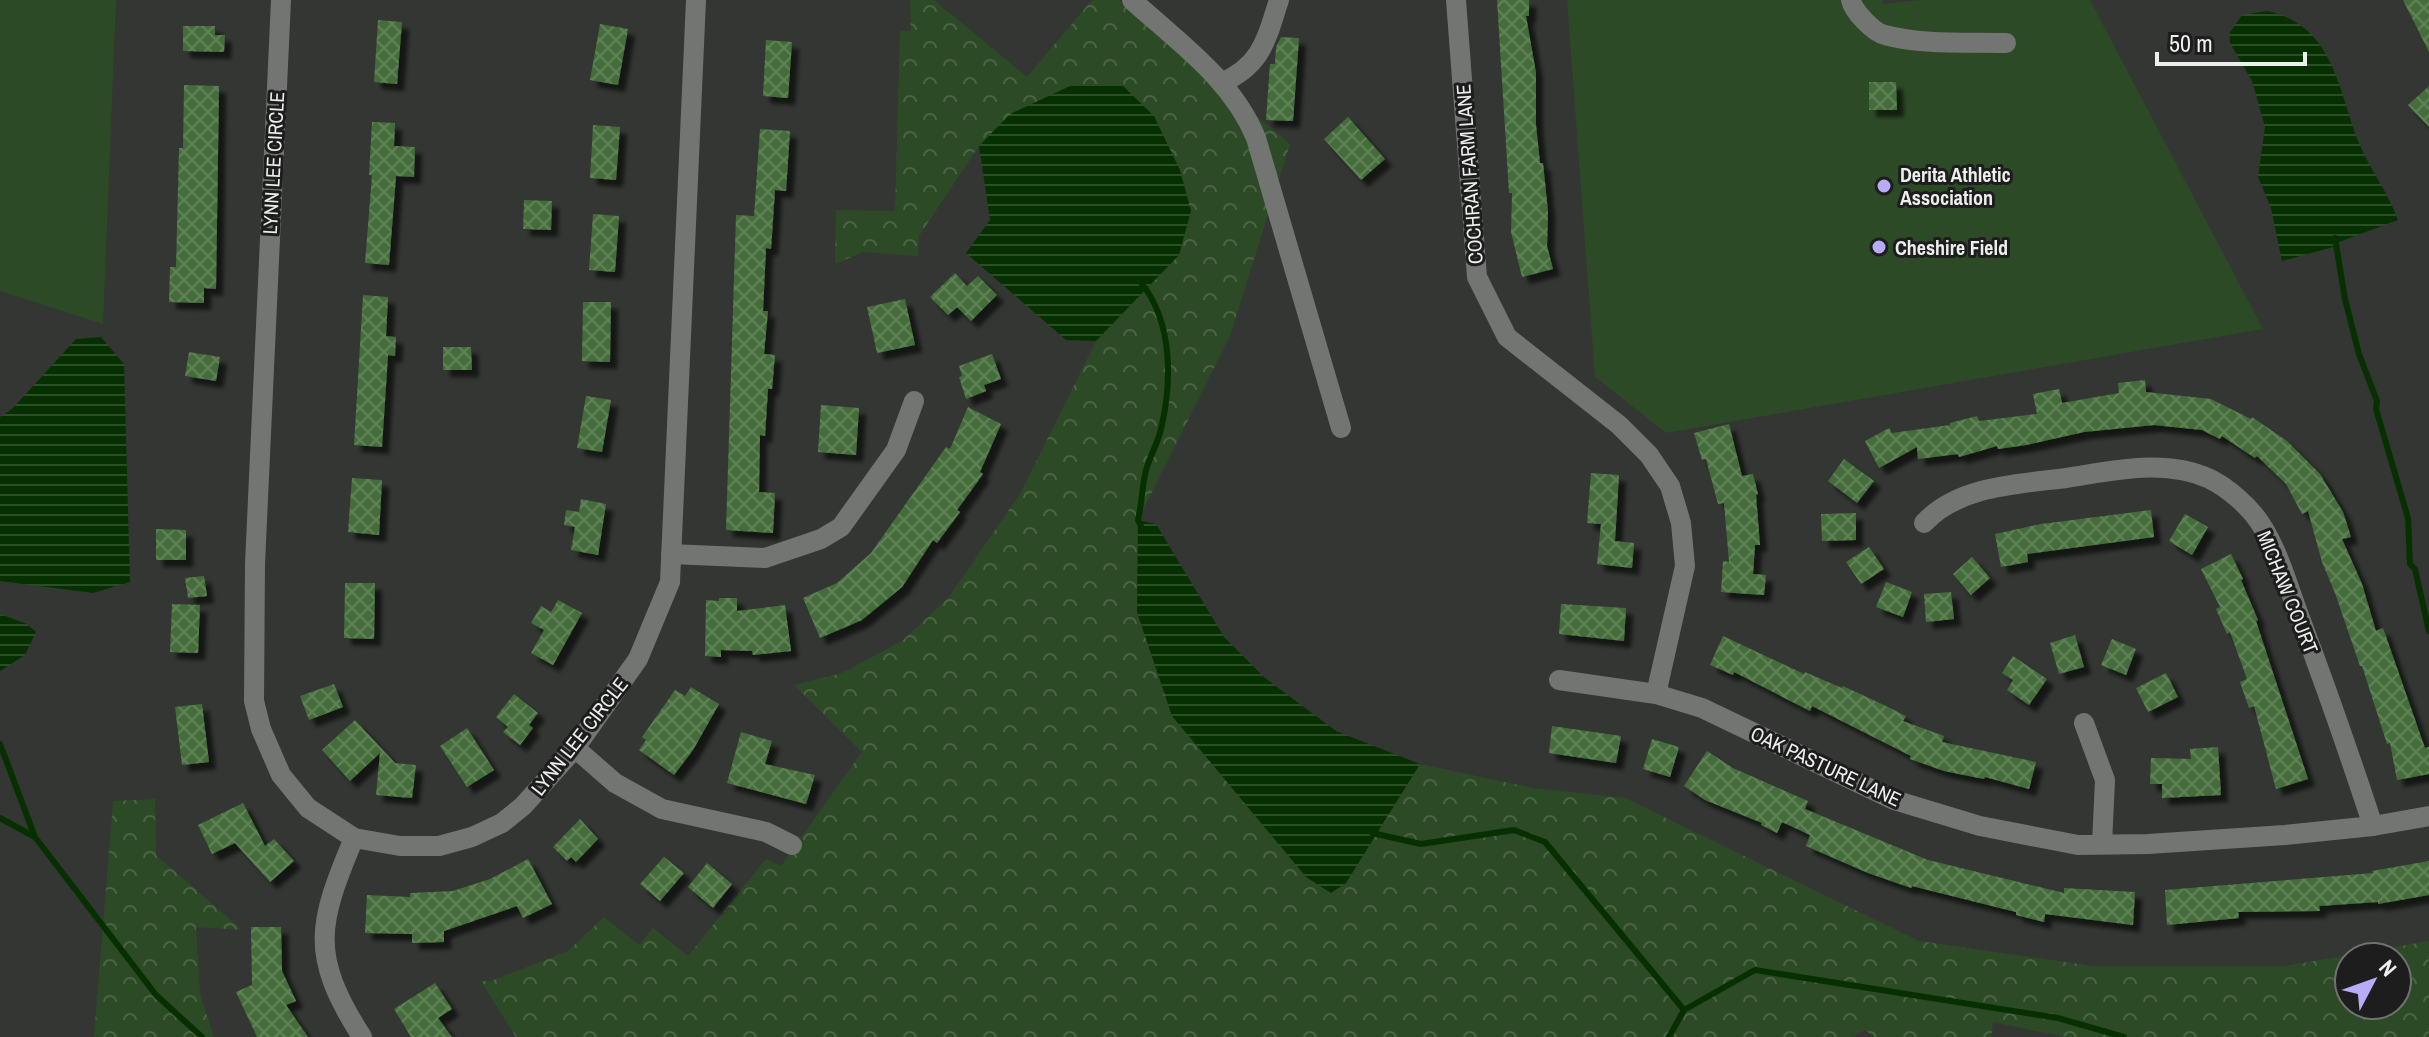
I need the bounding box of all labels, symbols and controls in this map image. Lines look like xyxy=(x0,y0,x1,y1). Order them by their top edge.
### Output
scale bar xyxy=(2157,16,2305,66)
text: 50 m xyxy=(2169,27,2213,59)
street label: COCHRAN FARM LANE xyxy=(1449,83,1489,265)
street label: LYNN LEE CIRCLE xyxy=(256,91,290,235)
place label: Derita Athletic Association xyxy=(1900,161,2011,211)
marker: Derita Athletic Association xyxy=(1875,177,1893,195)
place label: Cheshire Field xyxy=(1895,234,2008,261)
marker: Cheshire Field xyxy=(1870,238,1888,256)
street label: MICHAW COURT xyxy=(2251,527,2325,657)
street label: LYNN LEE CIRCLE xyxy=(524,671,634,801)
street label: OAK PASTURE LANE xyxy=(1746,719,1906,813)
north arrow xyxy=(2333,941,2413,1021)
text: N xyxy=(2372,953,2404,983)

